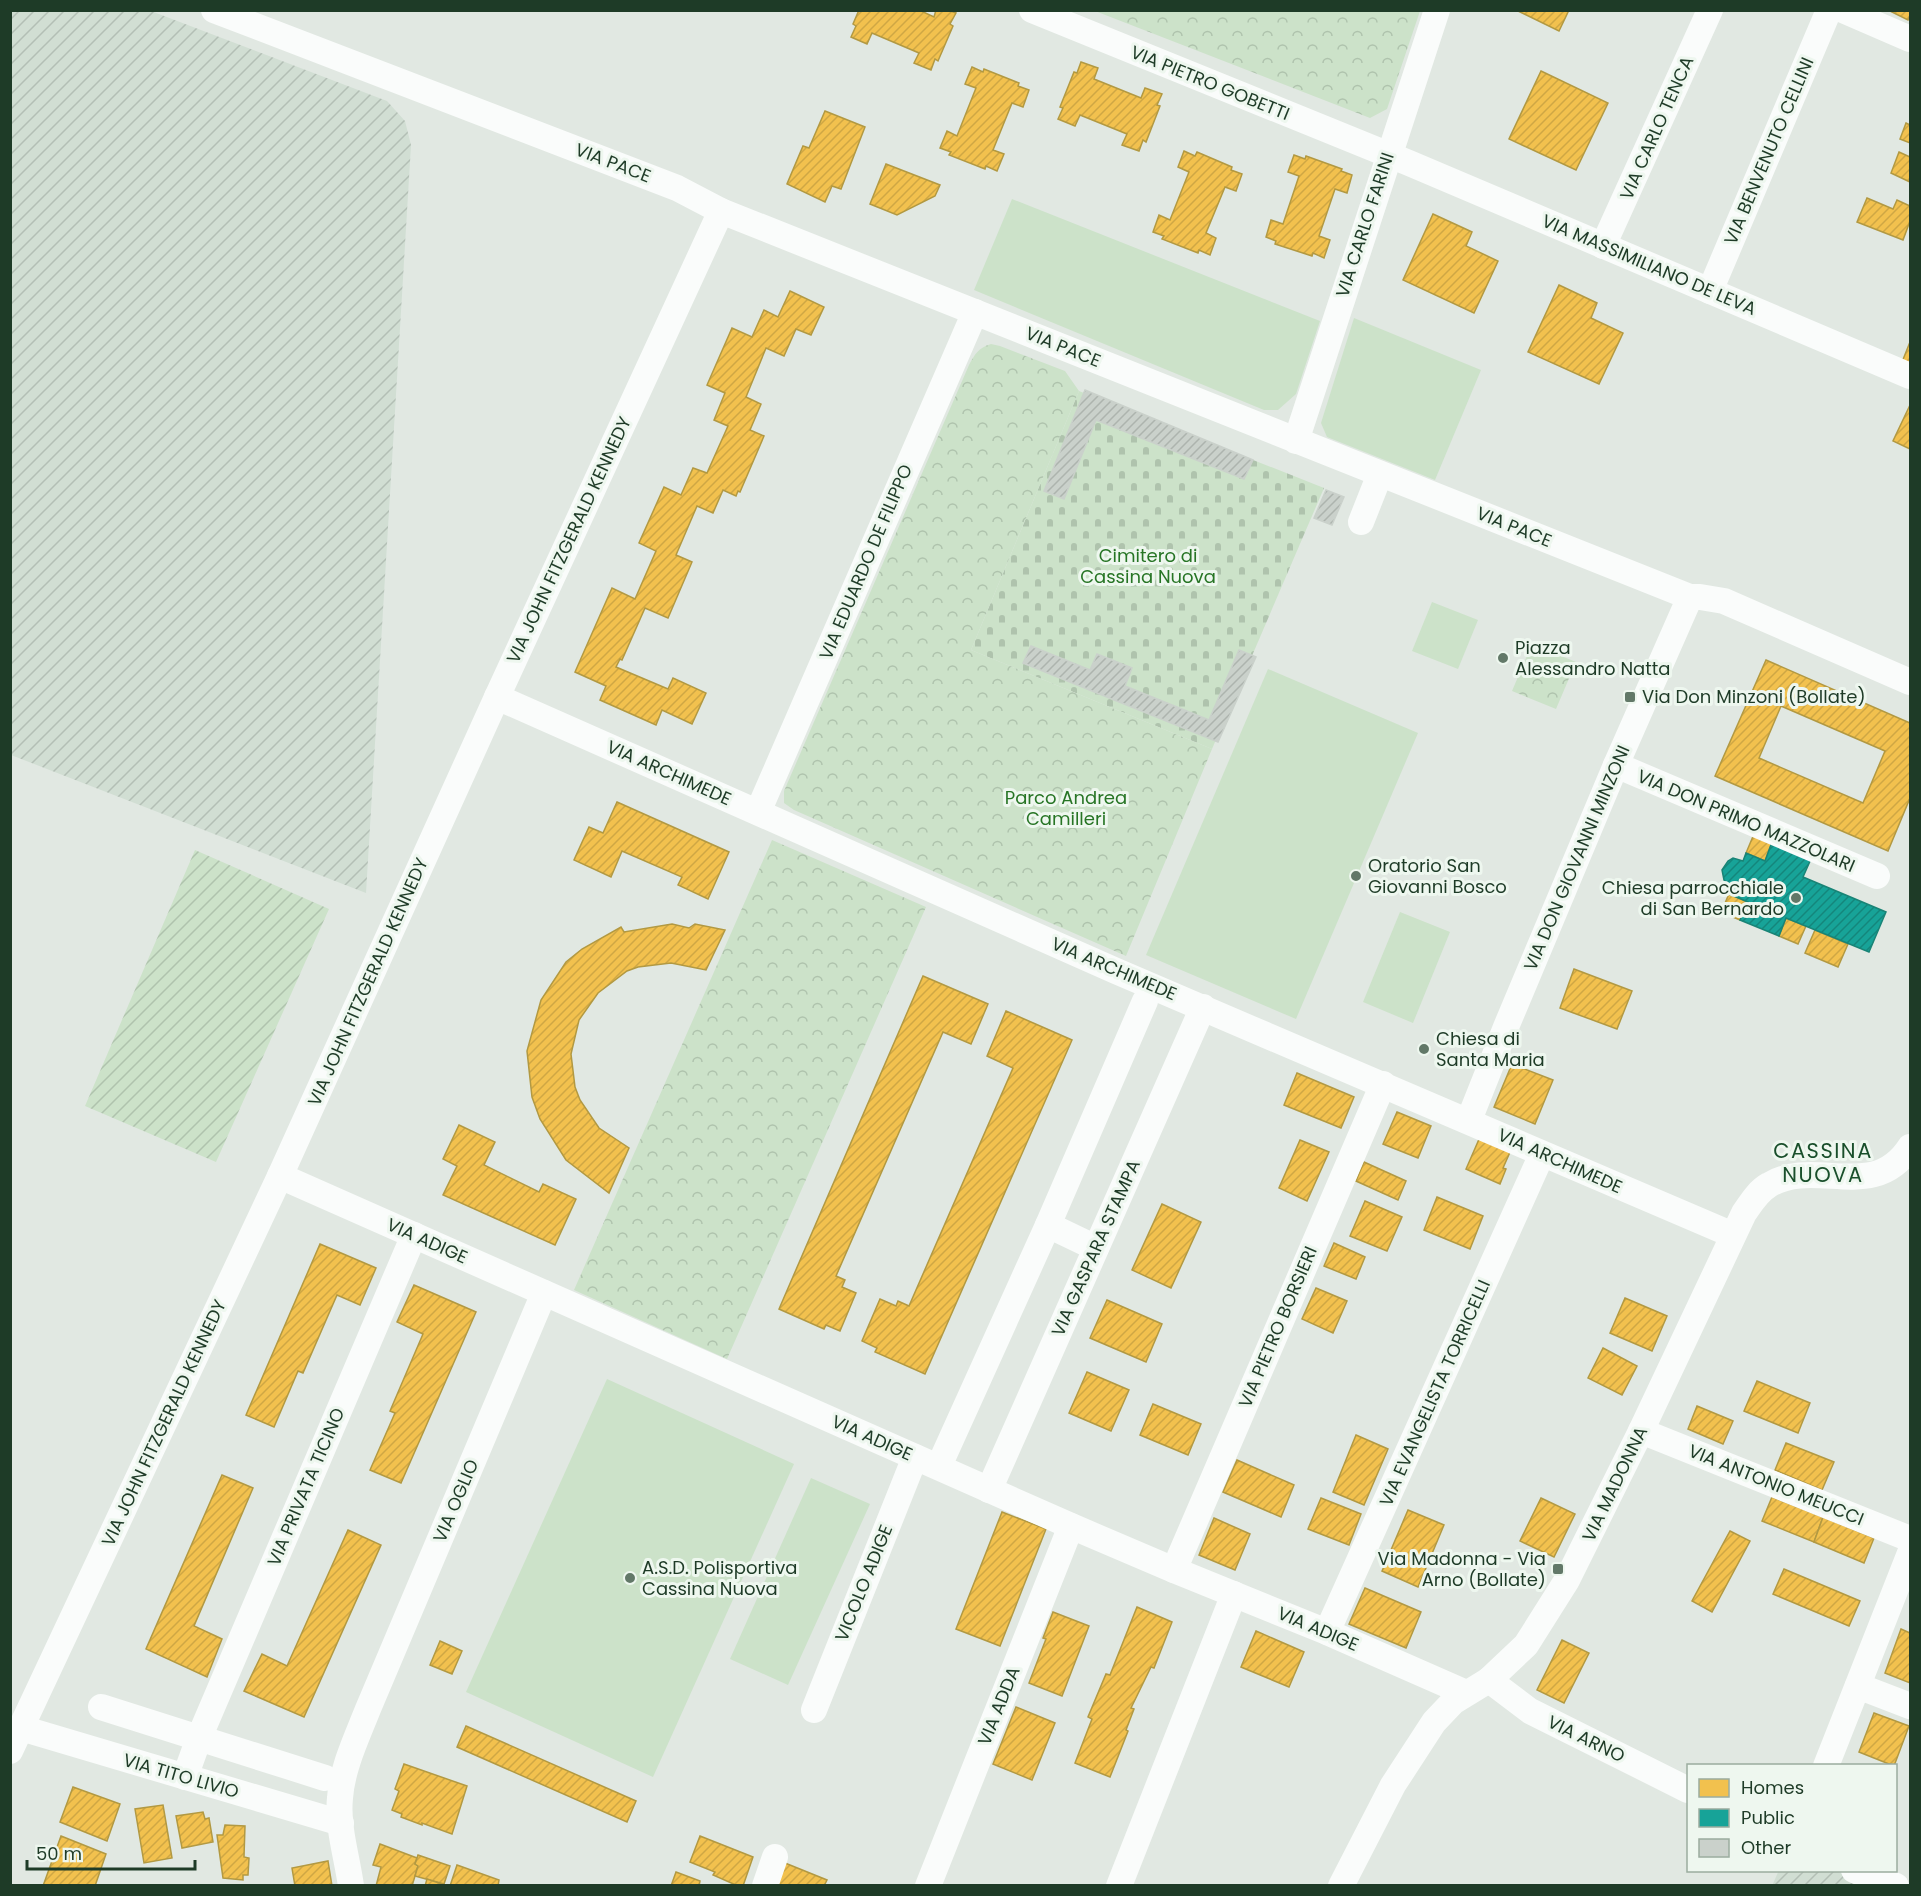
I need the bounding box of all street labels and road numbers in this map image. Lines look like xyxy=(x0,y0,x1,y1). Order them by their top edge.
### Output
street label: VIA PIETRO GOBETTI xyxy=(1127,39,1293,126)
street label: VIA CARLO TENCA xyxy=(1614,52,1699,204)
street label: VIA BENVENUTO CELLINI xyxy=(1718,53,1819,248)
street label: VIA PACE xyxy=(572,137,655,188)
street label: VIA CARLO FARINI xyxy=(1329,149,1400,300)
street label: VIA MASSIMILIANO DE LEVA xyxy=(1538,208,1760,321)
street label: VIA PACE xyxy=(1022,320,1105,373)
street label: VIA JOHN FITZGERALD KENNEDY xyxy=(500,412,637,667)
street label: VIA EDUARDO DE FILIPPO xyxy=(813,460,918,663)
street label: VIA PACE xyxy=(1473,500,1556,553)
street label: VIA ARCHIMEDE xyxy=(603,734,736,811)
street label: VIA DON GIOVANNI MINZONI xyxy=(1518,741,1635,974)
street label: VIA DON PRIMO MAZZOLARI xyxy=(1633,763,1859,878)
street label: VIA JOHN FITZGERALD KENNEDY xyxy=(301,853,434,1110)
street label: VIA ARCHIMEDE xyxy=(1048,931,1181,1006)
street label: VIA ARCHIMEDE xyxy=(1494,1122,1627,1199)
street label: VIA GASPARA STAMPA xyxy=(1045,1155,1146,1340)
street label: VIA ADIGE xyxy=(383,1212,472,1269)
street label: VIA PIETRO BORSIERI xyxy=(1232,1242,1323,1411)
street label: VIA EVANGELISTA TORRICELLI xyxy=(1373,1275,1496,1510)
street label: VIA JOHN FITZGERALD KENNEDY xyxy=(95,1295,232,1550)
street label: VIA PRIVATA TICINO xyxy=(261,1404,350,1570)
street label: VIA ADIGE xyxy=(828,1409,917,1466)
street label: VIA MADONNA xyxy=(1576,1422,1653,1546)
street label: VIA ANTONIO MEUCCI xyxy=(1685,1438,1868,1531)
street label: VIA OGLIO xyxy=(427,1455,484,1546)
street label: VICOLO ADIGE xyxy=(829,1521,898,1645)
street label: VIA ADIGE xyxy=(1274,1600,1363,1657)
street label: VIA ADDA xyxy=(971,1663,1026,1749)
street label: VIA ARNO xyxy=(1543,1709,1629,1768)
street label: VIA TITO LIVIO xyxy=(120,1747,242,1804)

